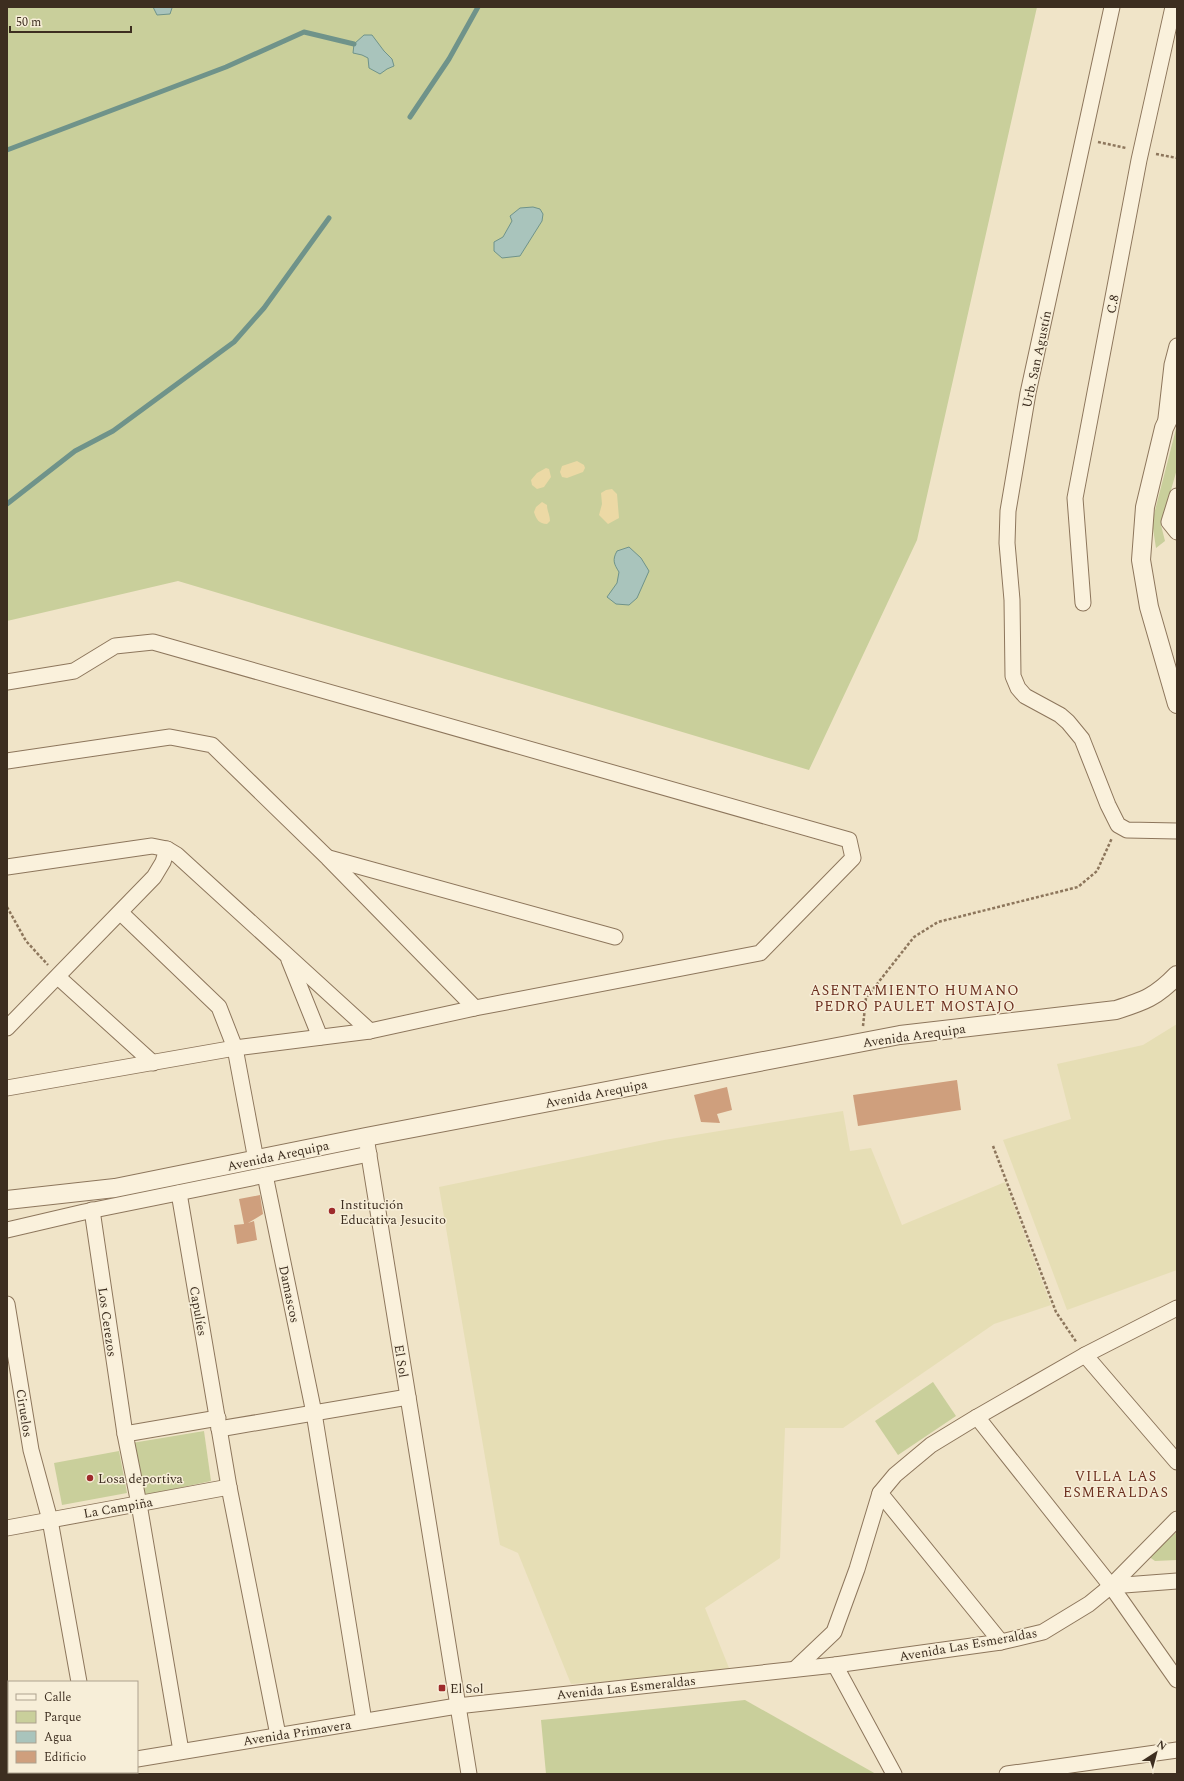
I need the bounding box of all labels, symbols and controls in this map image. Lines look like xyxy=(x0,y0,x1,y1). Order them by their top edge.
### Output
scale bar xyxy=(10,8,131,34)
text: 50 m xyxy=(16,13,41,32)
street label: C.8 xyxy=(1101,293,1125,316)
street label: Urb. San Agustín xyxy=(1017,308,1057,410)
district label: ASENTAMIENTO HUMANO PEDRO PAULET MOSTAJO xyxy=(810,980,1020,1017)
street label: Avenida Arequipa xyxy=(861,1019,968,1053)
street label: Avenida Arequipa xyxy=(543,1074,650,1114)
street label: Avenida Arequipa xyxy=(225,1135,332,1177)
place label: Institución Educativa Jesucito xyxy=(340,1195,446,1230)
marker: Institución Educativa Jesucito xyxy=(327,1206,337,1216)
street label: Damascos xyxy=(273,1264,305,1325)
street label: Capulíes xyxy=(184,1285,212,1338)
street label: Los Cerezos xyxy=(92,1286,122,1358)
street label: El Sol xyxy=(389,1343,414,1379)
street label: Ciruelos xyxy=(10,1388,38,1439)
district label: VILLA LAS ESMERALDAS xyxy=(1063,1466,1169,1503)
place label: Losa deportiva xyxy=(98,1469,184,1489)
marker: Losa deportiva xyxy=(85,1473,95,1483)
street label: La Campiña xyxy=(82,1492,155,1524)
street label: Avenida Las Esmeraldas xyxy=(898,1623,1039,1667)
street label: Avenida Las Esmeraldas xyxy=(556,1671,697,1705)
place label: El Sol xyxy=(450,1679,484,1699)
legend xyxy=(8,1681,138,1773)
marker: El Sol xyxy=(437,1683,447,1693)
text: Calle xyxy=(44,1688,72,1707)
text: Parque xyxy=(44,1708,81,1727)
street label: Avenida Primavera xyxy=(242,1714,353,1751)
text: Agua xyxy=(44,1728,72,1747)
north arrow xyxy=(1136,1733,1176,1773)
text: N xyxy=(1153,1736,1170,1755)
text: Edificio xyxy=(44,1748,86,1767)

